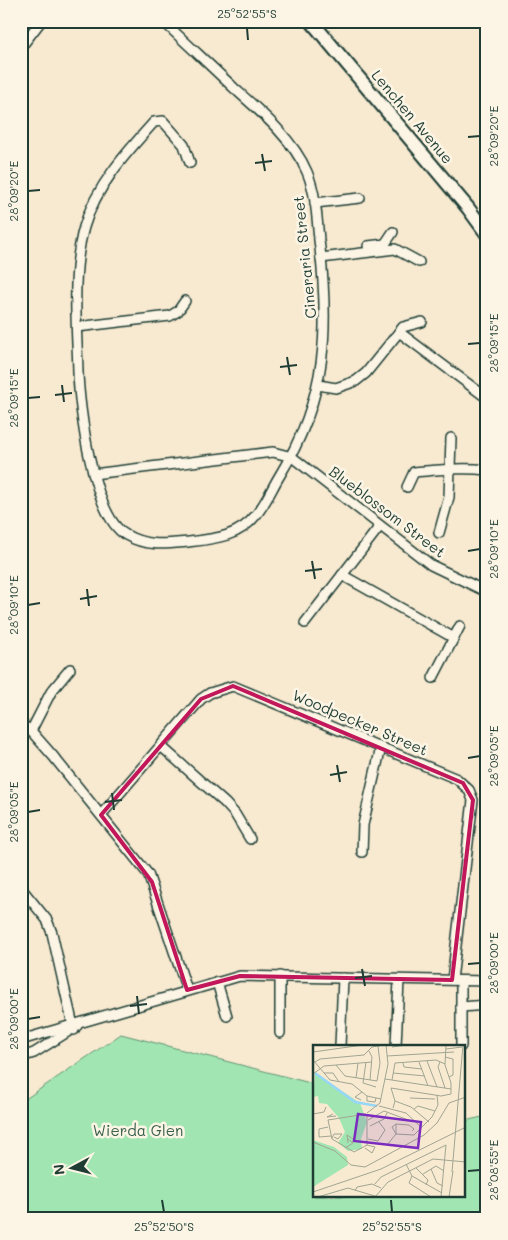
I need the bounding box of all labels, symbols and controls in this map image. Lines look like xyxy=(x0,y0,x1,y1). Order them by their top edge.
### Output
text: 25°52'55"S xyxy=(217,5,277,21)
street label: Lenchen Avenue xyxy=(367,65,458,168)
text: 28°09'20"E xyxy=(485,105,501,166)
text: 28°09'20"E xyxy=(5,160,21,221)
street label: Cineraria Street xyxy=(288,195,320,320)
text: 28°09'15"E xyxy=(485,313,501,373)
text: 28°09'15"E xyxy=(5,368,21,428)
street label: Blueblossom Street xyxy=(325,461,450,562)
text: 28°09'10"E xyxy=(485,519,501,579)
text: 28°09'10"E xyxy=(5,575,21,635)
street label: Woodpecker Street xyxy=(290,685,431,760)
text: 28°09'05"E xyxy=(485,725,501,787)
text: 28°09'05"E xyxy=(5,781,21,843)
text: 28°09'00"E xyxy=(485,932,501,994)
text: 28°09'00"E xyxy=(5,988,21,1050)
inset map xyxy=(313,1045,466,1198)
park label: Wierda Glen xyxy=(93,1120,183,1140)
text: 28°08'55"E xyxy=(485,1139,501,1201)
north arrow xyxy=(48,1142,98,1192)
text: N xyxy=(49,1163,69,1176)
text: 25°52'50"S xyxy=(134,1218,194,1234)
text: 25°52'55"S xyxy=(362,1218,422,1234)

